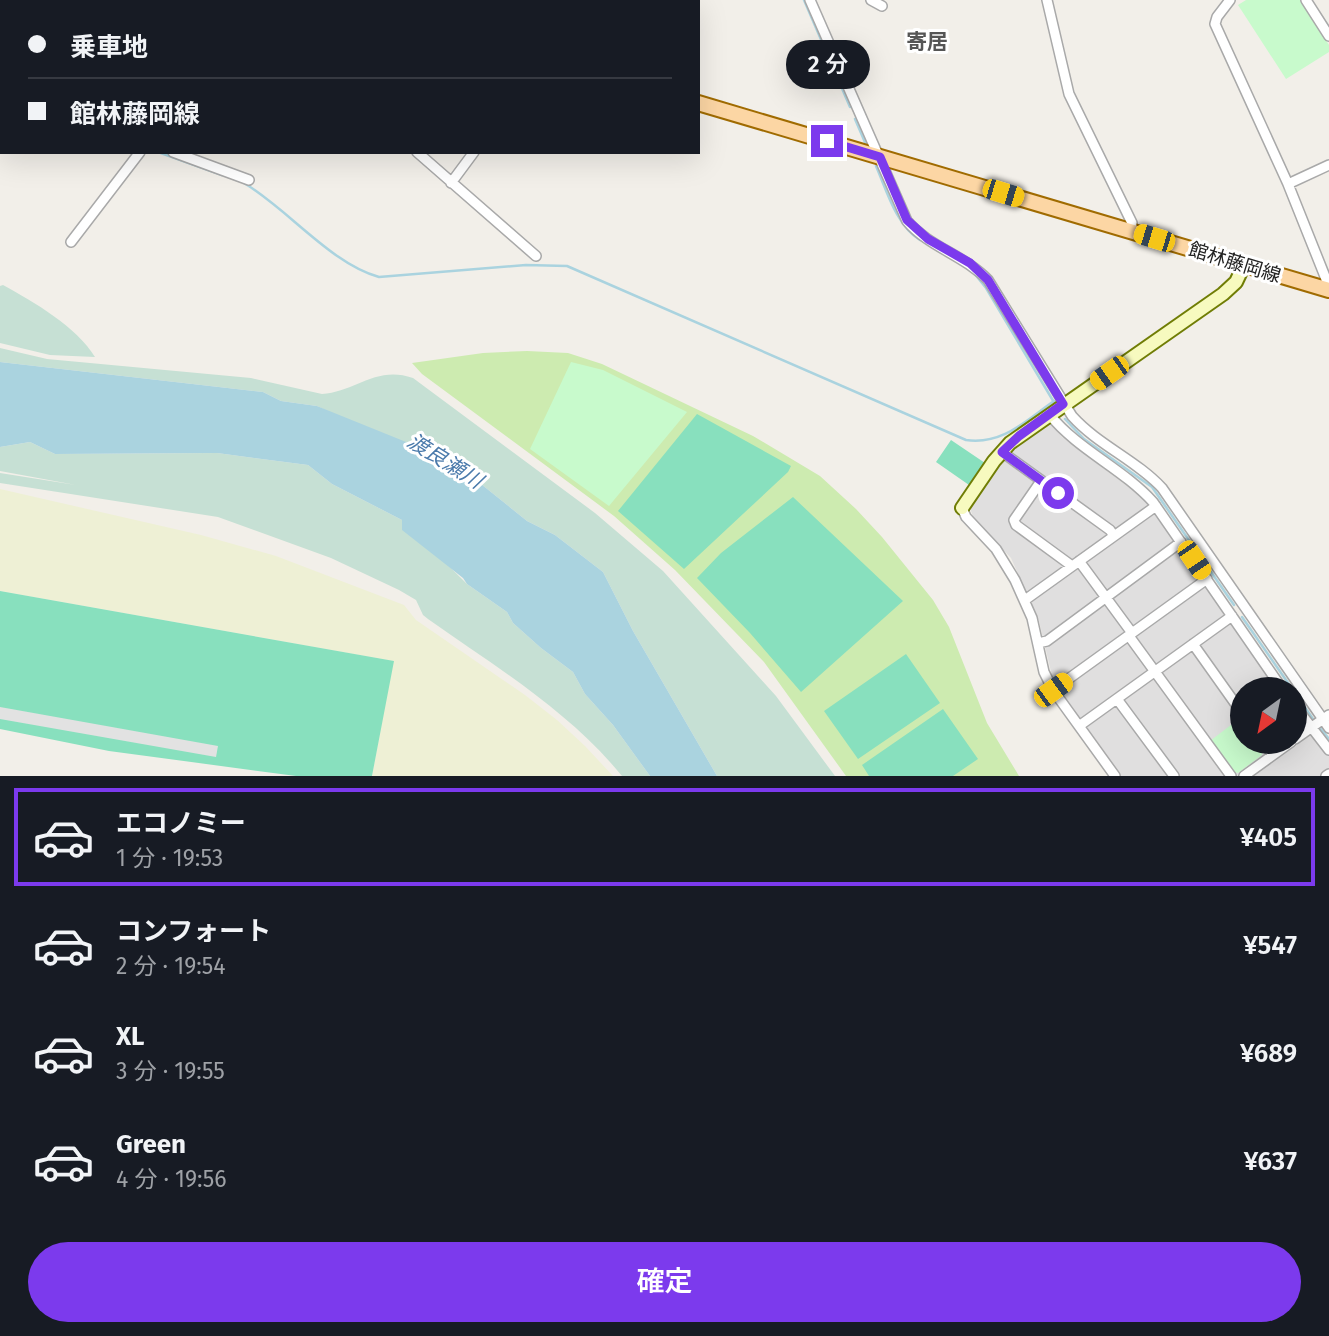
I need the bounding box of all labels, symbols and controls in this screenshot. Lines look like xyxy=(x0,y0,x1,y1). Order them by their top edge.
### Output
district label: 寄居 xyxy=(906,29,948,55)
text: 乗車地 xyxy=(70,32,148,63)
callout: 2 分 xyxy=(785,40,869,88)
text: 2 分 xyxy=(808,50,848,78)
text: 館林藤岡線 xyxy=(70,99,200,130)
route end xyxy=(811,125,843,157)
car xyxy=(980,177,1027,209)
car xyxy=(1131,222,1178,254)
street label: 館林藤岡線 xyxy=(1186,238,1284,287)
car xyxy=(1086,352,1133,394)
water label: 渡良瀬川 xyxy=(402,428,489,495)
route start xyxy=(1042,477,1074,509)
car xyxy=(1174,537,1215,583)
car xyxy=(1030,669,1077,711)
north arrow xyxy=(1230,677,1307,754)
map controls xyxy=(1230,677,1307,754)
icon: car xyxy=(32,806,95,869)
text: エコノミー xyxy=(116,808,246,839)
text: ¥405 xyxy=(1240,822,1297,853)
text: 1 分 · 19:53 xyxy=(116,844,223,872)
icon: car xyxy=(32,914,95,977)
text: コンフォート xyxy=(116,916,271,947)
text: ¥547 xyxy=(1243,930,1297,961)
text: 2 分 · 19:54 xyxy=(116,952,226,980)
text: XL xyxy=(116,1021,144,1052)
icon: car xyxy=(32,1022,95,1085)
text: ¥689 xyxy=(1240,1038,1297,1069)
text: 3 分 · 19:55 xyxy=(116,1057,225,1085)
text: Green xyxy=(116,1129,186,1160)
icon: car xyxy=(32,1130,95,1193)
text: ¥637 xyxy=(1244,1146,1297,1177)
text: 4 分 · 19:56 xyxy=(116,1165,226,1193)
button: 確定 xyxy=(28,1242,1301,1322)

